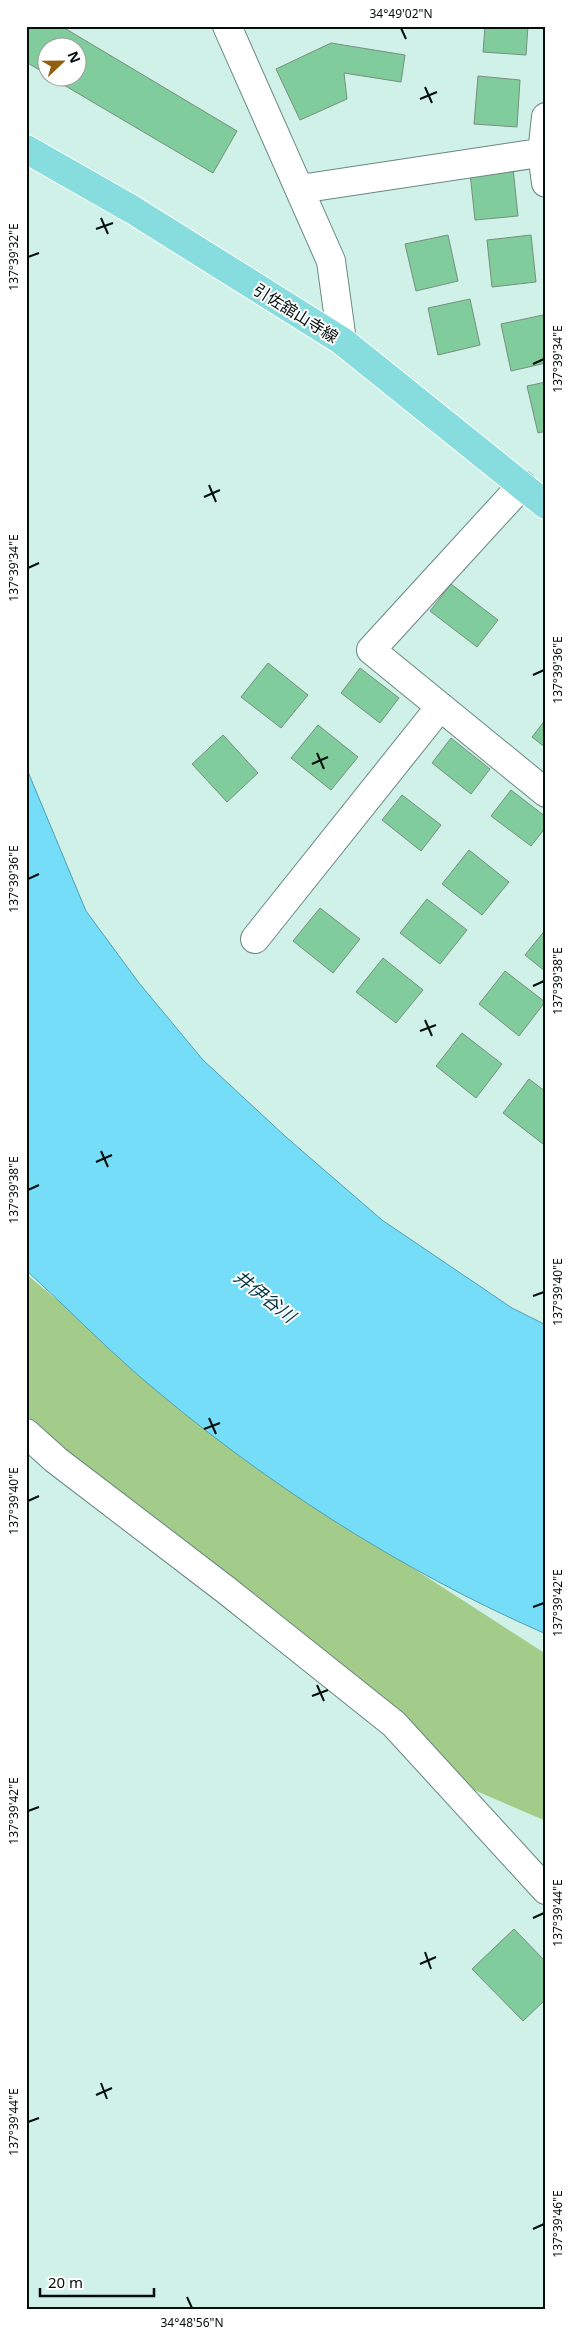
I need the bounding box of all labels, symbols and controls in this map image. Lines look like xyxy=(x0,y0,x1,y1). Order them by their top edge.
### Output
text: 34°49'02"N xyxy=(369,5,433,22)
north arrow xyxy=(38,38,88,88)
text: N xyxy=(64,48,85,66)
text: 137°39'32"E xyxy=(5,223,22,291)
street label: 引佐舘山寺線 xyxy=(249,278,343,348)
text: 137°39'34"E xyxy=(549,325,566,393)
text: 137°39'34"E xyxy=(5,534,22,602)
text: 137°39'36"E xyxy=(549,636,566,704)
text: 137°39'36"E xyxy=(5,845,22,913)
text: 137°39'38"E xyxy=(549,947,566,1015)
text: 137°39'38"E xyxy=(5,1156,22,1224)
text: 137°39'40"E xyxy=(549,1258,566,1326)
water label: 井伊谷川 xyxy=(229,1264,302,1329)
text: 137°39'40"E xyxy=(5,1467,22,1535)
text: 137°39'42"E xyxy=(549,1569,566,1637)
text: 137°39'42"E xyxy=(5,1777,22,1845)
text: 137°39'44"E xyxy=(549,1879,566,1947)
text: 137°39'44"E xyxy=(5,2088,22,2156)
text: 137°39'46"E xyxy=(549,2190,566,2258)
scale bar xyxy=(40,2266,154,2298)
text: 20 m xyxy=(48,2272,83,2292)
text: 34°48'56"N xyxy=(160,2314,224,2331)

